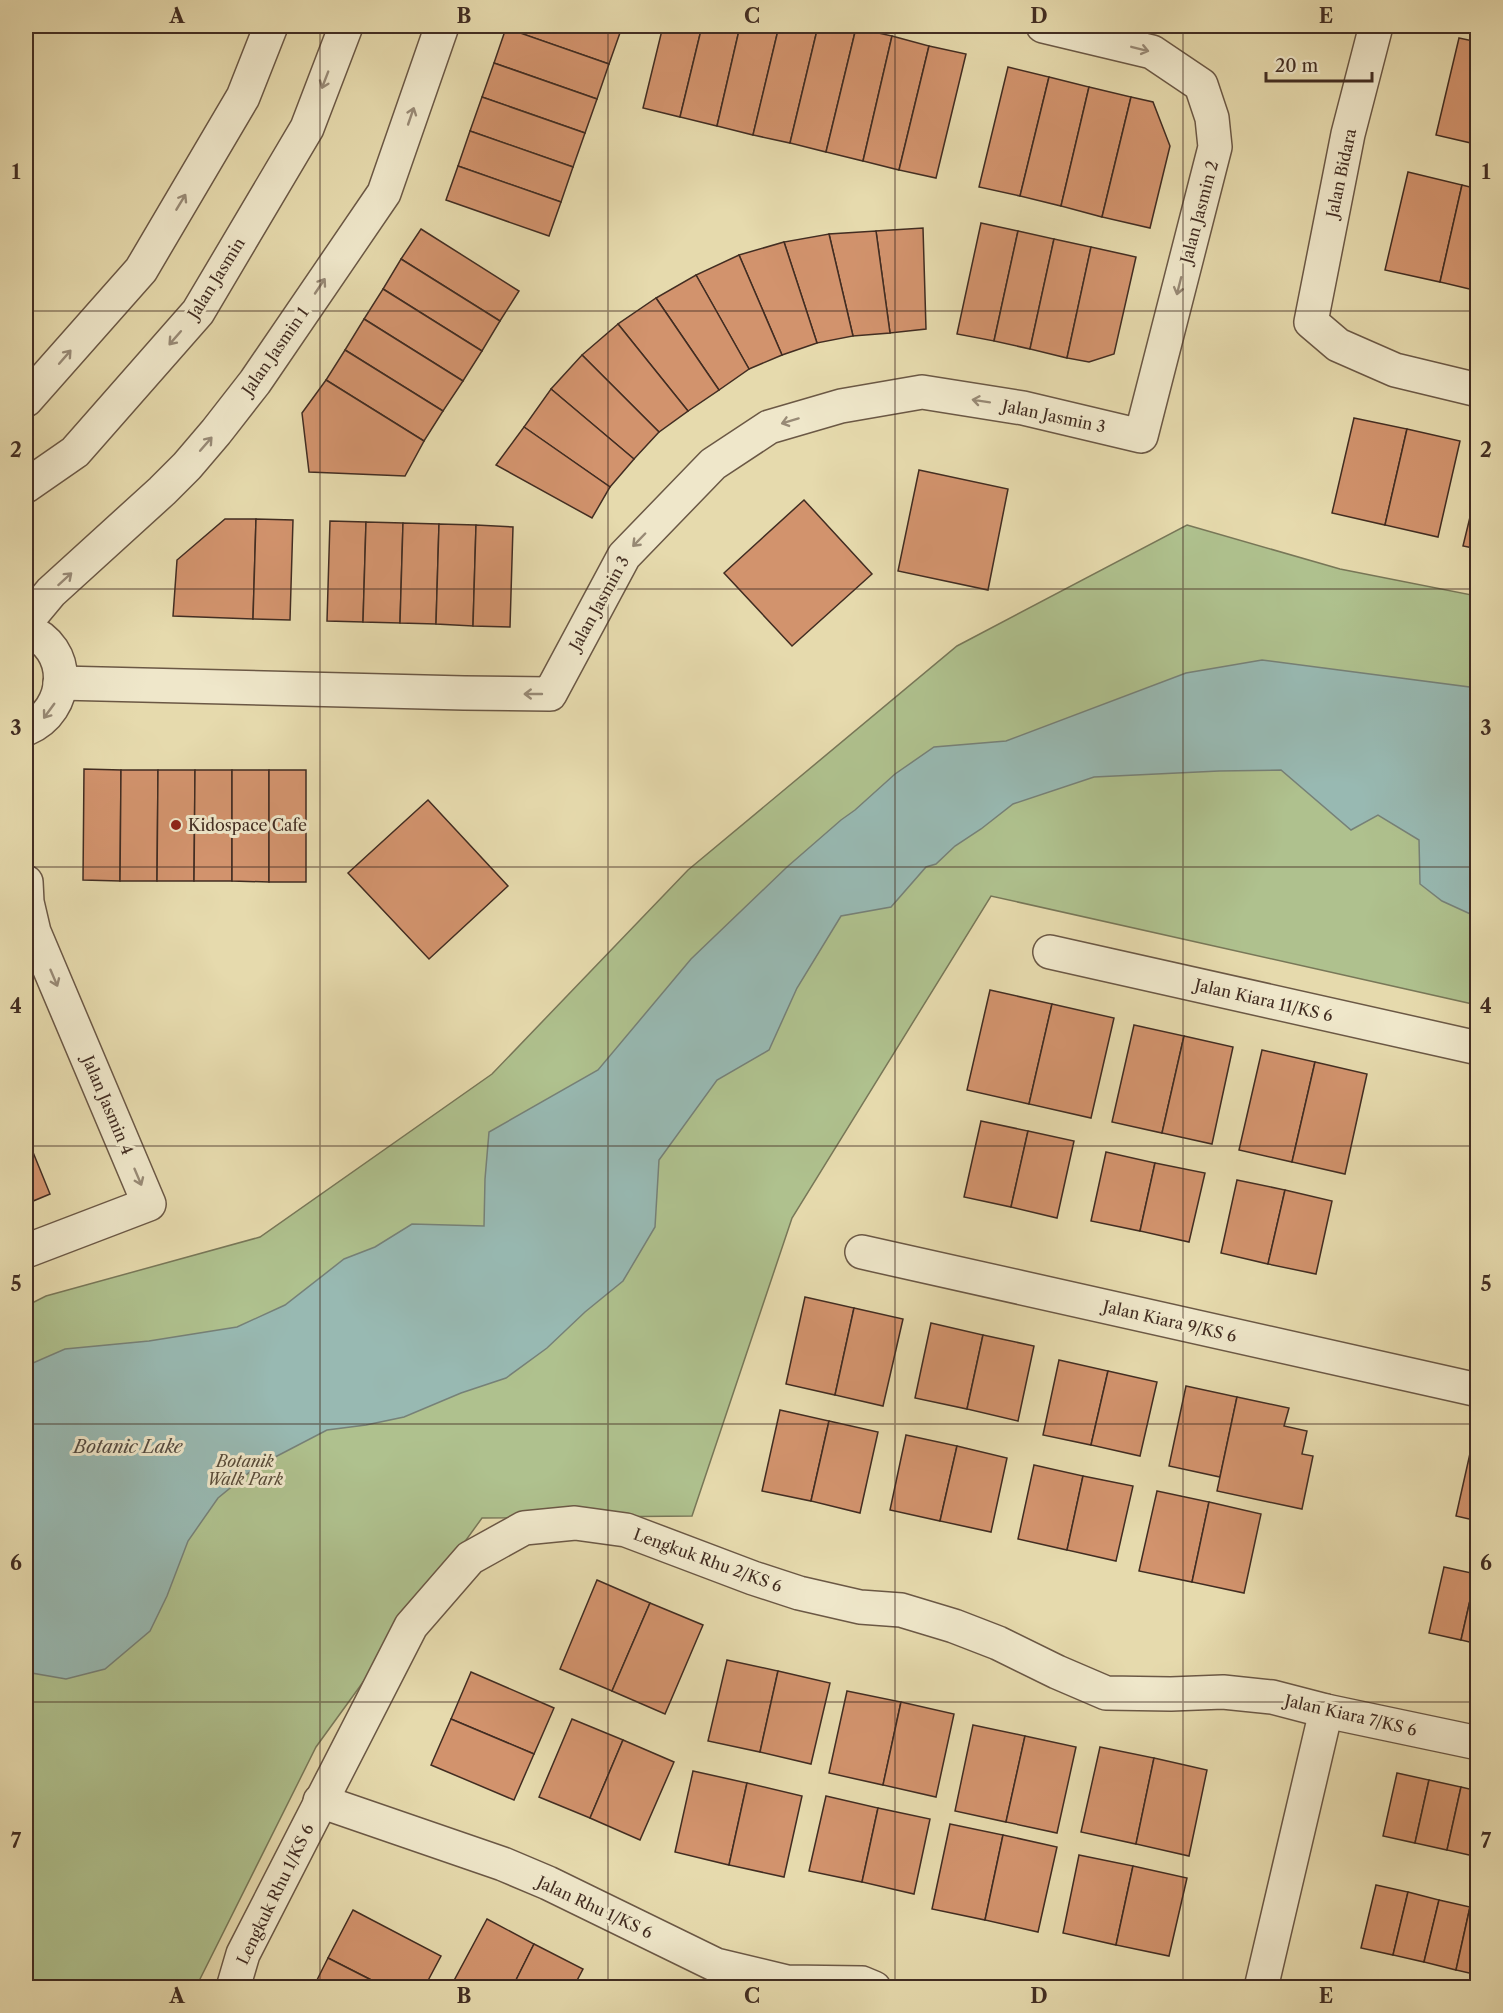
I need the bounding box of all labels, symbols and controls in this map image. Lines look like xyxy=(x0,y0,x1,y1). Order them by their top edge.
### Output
text: A xyxy=(168,4,185,28)
text: B xyxy=(457,4,472,28)
text: C xyxy=(744,4,760,28)
text: D xyxy=(1030,4,1048,28)
text: E xyxy=(1319,4,1333,28)
one-way arrow xyxy=(1130,44,1149,56)
scale bar xyxy=(1266,45,1372,83)
text: 20 m xyxy=(1275,55,1319,77)
one-way arrow xyxy=(319,70,330,89)
one-way arrow xyxy=(406,107,417,126)
street label: Jalan Bidara xyxy=(1321,126,1360,222)
street label: Jalan Jasmin 2 xyxy=(1175,158,1222,268)
text: 1 xyxy=(12,160,21,184)
text: 1 xyxy=(1482,160,1491,184)
one-way arrow xyxy=(176,194,188,211)
street label: Jalan Jasmin xyxy=(182,234,249,325)
one-way arrow xyxy=(1173,276,1185,295)
one-way arrow xyxy=(314,279,326,295)
street label: Jalan Jasmin 1 xyxy=(236,303,313,401)
one-way arrow xyxy=(168,330,182,345)
one-way arrow xyxy=(58,350,72,365)
street label: Jalan Jasmin 3 xyxy=(998,395,1107,437)
one-way arrow xyxy=(972,396,991,407)
one-way arrow xyxy=(781,416,800,427)
one-way arrow xyxy=(199,437,213,452)
text: 2 xyxy=(10,438,22,462)
text: 2 xyxy=(1480,438,1492,462)
one-way arrow xyxy=(632,533,646,548)
street label: Jalan Jasmin 3 xyxy=(563,552,633,656)
one-way arrow xyxy=(58,572,73,586)
one-way arrow xyxy=(524,688,544,700)
one-way arrow xyxy=(43,703,55,719)
text: 3 xyxy=(10,716,22,740)
text: 3 xyxy=(1480,716,1492,740)
place label: Kidospace Cafe xyxy=(188,815,307,835)
marker: Kidospace Cafe xyxy=(169,818,183,832)
one-way arrow xyxy=(49,968,60,986)
street label: Jalan Kiara 11/KS 6 xyxy=(1190,974,1335,1026)
text: 4 xyxy=(10,994,22,1018)
text: 4 xyxy=(1480,994,1492,1018)
street label: Jalan Jasmin 4 xyxy=(77,1050,138,1157)
one-way arrow xyxy=(133,1167,144,1185)
text: 5 xyxy=(10,1272,22,1296)
text: 5 xyxy=(1480,1272,1492,1296)
street label: Jalan Kiara 9/KS 6 xyxy=(1098,1295,1239,1346)
water label: Botanic Lake xyxy=(72,1436,184,1458)
park label: Botanik Walk Park xyxy=(207,1451,284,1489)
street label: Lengkuk Rhu 2/KS 6 xyxy=(631,1524,785,1596)
text: 6 xyxy=(10,1551,22,1575)
text: 6 xyxy=(1480,1551,1492,1575)
street label: Jalan Kiara 7/KS 6 xyxy=(1280,1689,1419,1740)
street label: Lengkuk Rhu 1/KS 6 xyxy=(232,1820,318,1968)
text: 7 xyxy=(11,1829,22,1853)
text: 7 xyxy=(1481,1829,1492,1853)
street label: Jalan Rhu 1/KS 6 xyxy=(531,1870,656,1943)
text: A xyxy=(168,1984,185,2008)
text: B xyxy=(457,1984,472,2008)
text: C xyxy=(744,1984,760,2008)
text: D xyxy=(1030,1984,1048,2008)
text: E xyxy=(1319,1984,1333,2008)

